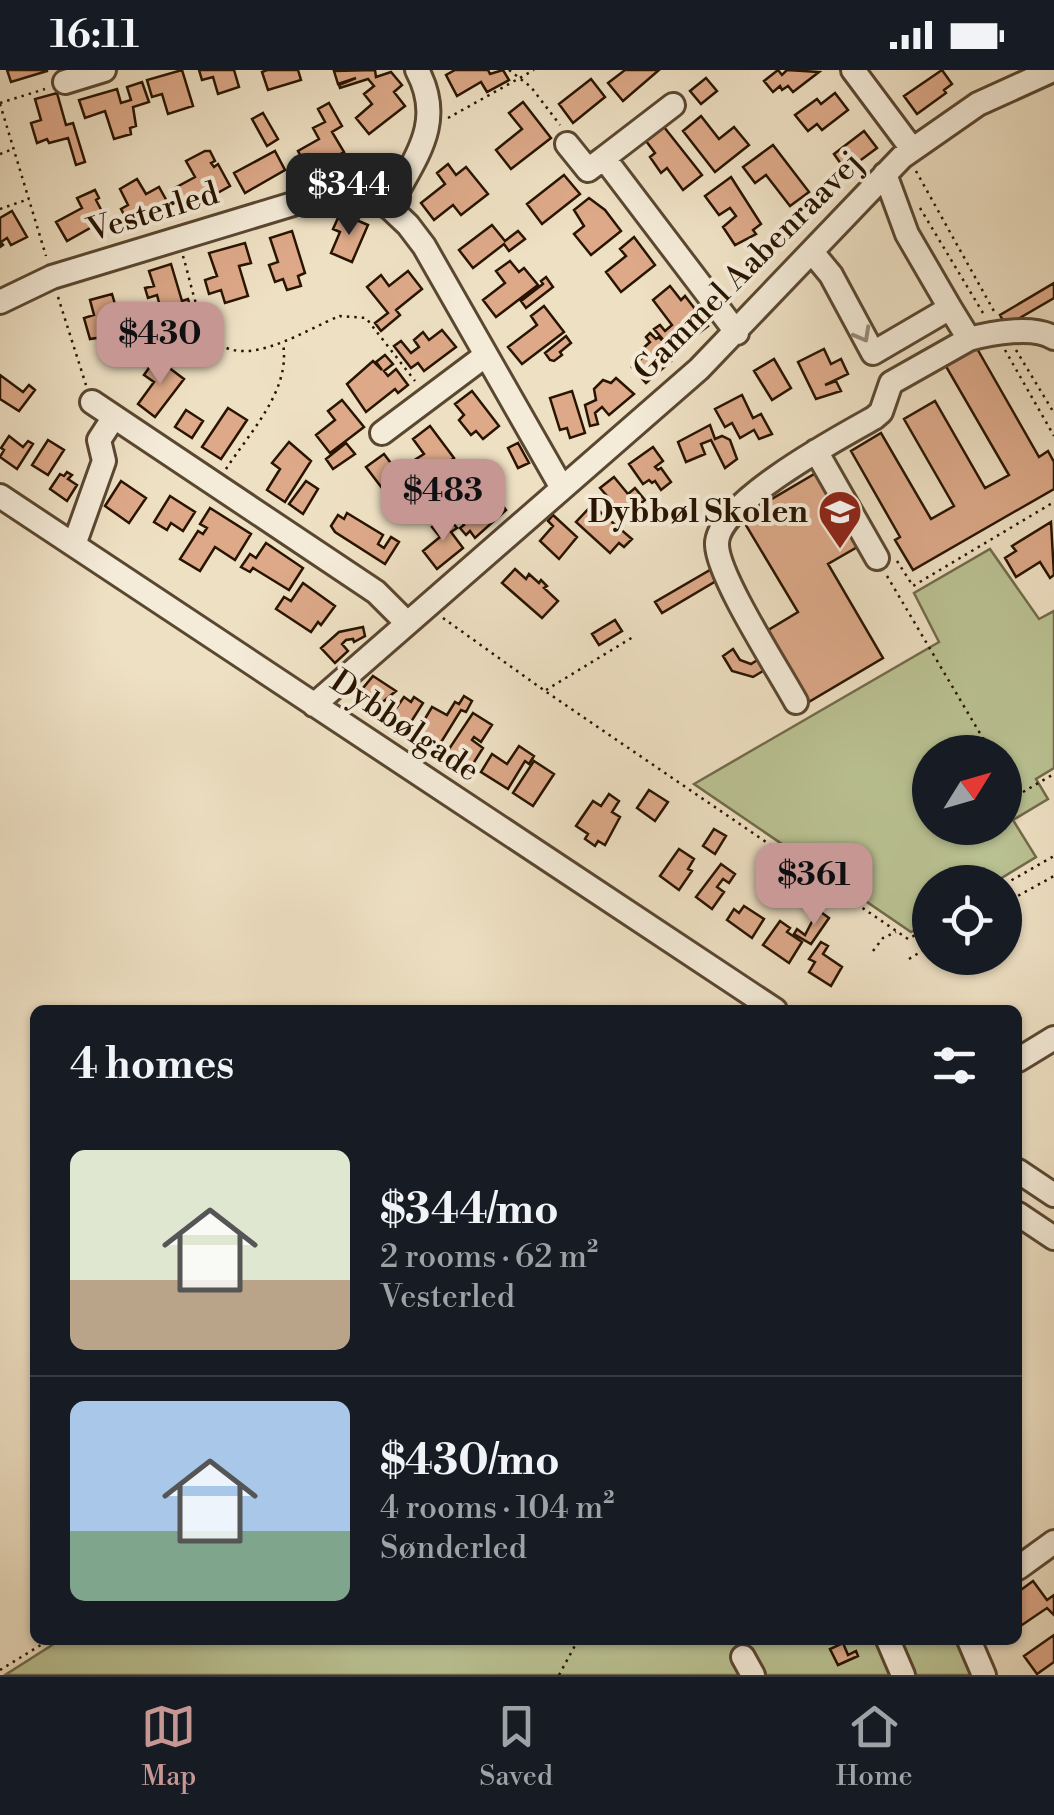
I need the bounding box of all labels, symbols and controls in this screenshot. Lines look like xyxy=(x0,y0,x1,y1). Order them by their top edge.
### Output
text: 16:11 xyxy=(50,12,139,59)
street label: Gammel Aabenraavej xyxy=(625,143,871,389)
pin: $344 xyxy=(290,153,408,238)
text: $344 xyxy=(308,165,390,205)
street label: Vesterled xyxy=(82,173,223,251)
pin: $430 xyxy=(101,302,219,387)
text: $430 xyxy=(119,314,201,354)
one-way arrow xyxy=(851,324,871,342)
pin: $483 xyxy=(384,459,502,544)
text: $483 xyxy=(403,471,483,511)
school or university icon: Dybbøl Skolen xyxy=(817,489,863,550)
place label: Dybbøl Skolen xyxy=(588,492,808,532)
street label: Dybbølgade xyxy=(323,661,487,791)
north arrow xyxy=(912,735,1022,845)
map controls xyxy=(912,735,1022,975)
pin: $361 xyxy=(755,843,873,928)
text: $361 xyxy=(778,855,850,895)
button: locate xyxy=(912,865,1022,975)
icon: filters xyxy=(927,1038,982,1093)
text: 4 homes xyxy=(70,1039,234,1092)
text: $344/mo xyxy=(380,1184,559,1237)
icon: home xyxy=(150,1190,270,1310)
text: 2 rooms · 62 m² xyxy=(380,1237,598,1277)
text: Vesterled xyxy=(380,1277,515,1317)
text: $430/mo xyxy=(380,1435,560,1488)
icon: home xyxy=(150,1441,270,1561)
text: 4 rooms · 104 m² xyxy=(380,1488,614,1528)
text: Sønderled xyxy=(380,1528,527,1568)
tab: Map xyxy=(141,1699,197,1794)
tab: Saved xyxy=(479,1699,553,1794)
tab: Home xyxy=(836,1699,913,1794)

